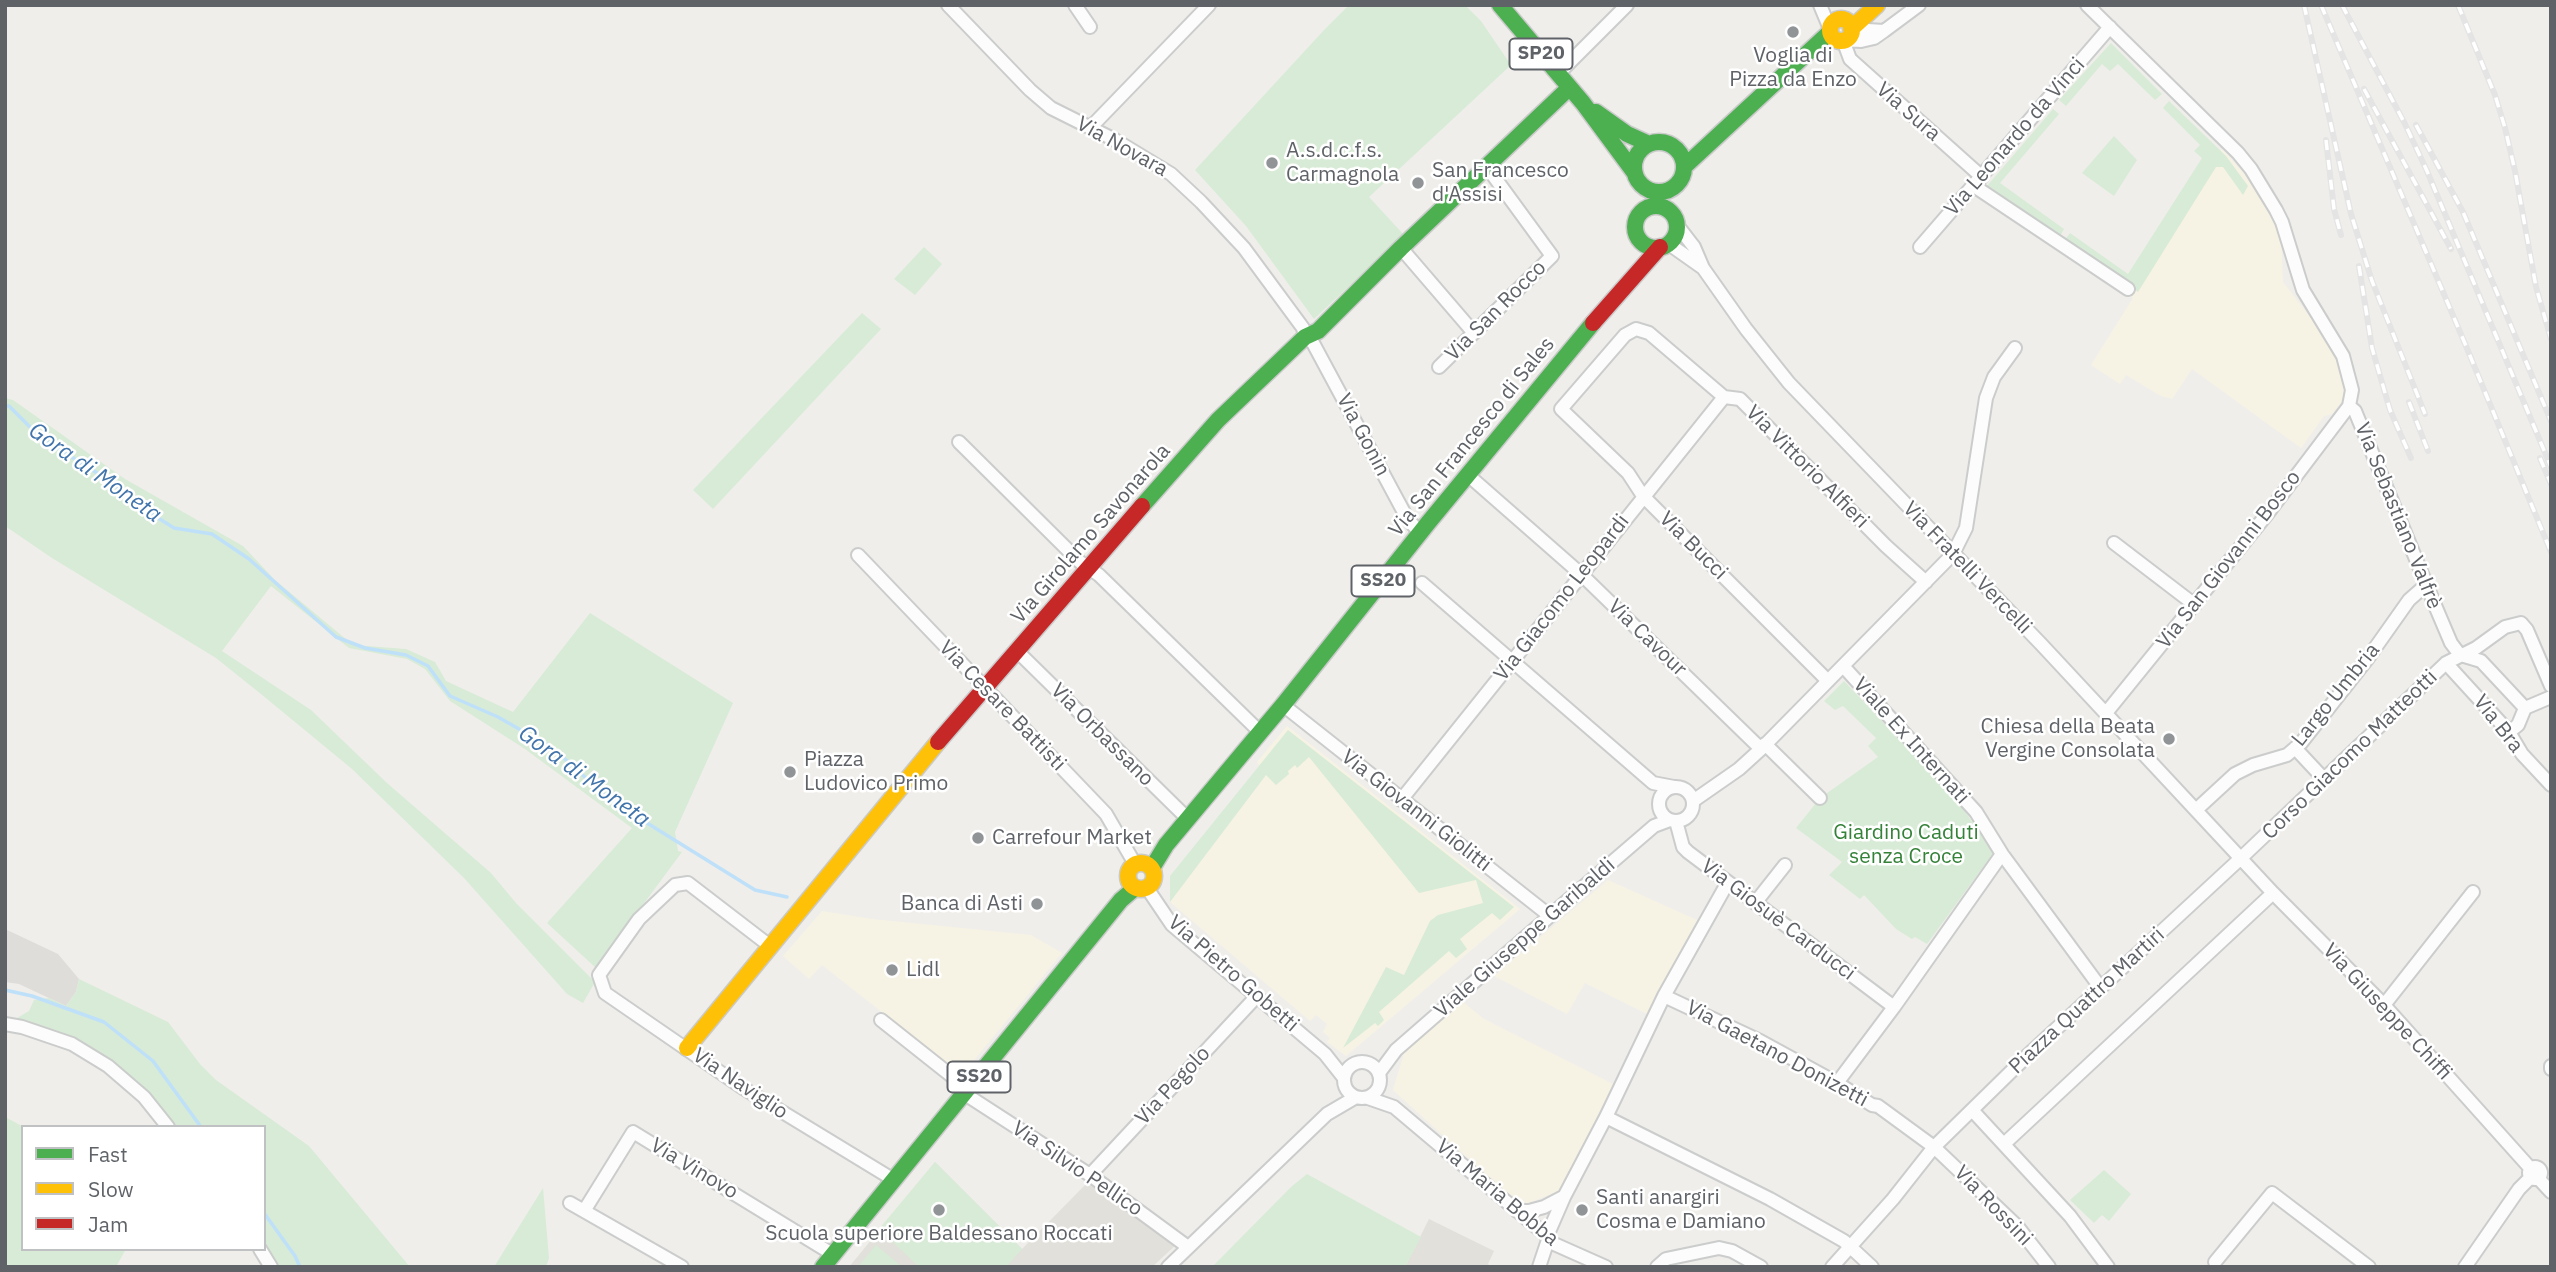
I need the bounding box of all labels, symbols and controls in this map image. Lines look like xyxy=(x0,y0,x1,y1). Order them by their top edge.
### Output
marker: Voglia di Pizza da Enzo xyxy=(1785,24,1801,40)
road number: SP20 xyxy=(1510,38,1572,70)
place label: Voglia di Pizza da Enzo xyxy=(1729,43,1857,93)
street label: Via Leonardo da Vinci xyxy=(1939,53,2091,221)
street label: Via Sura xyxy=(1871,77,1945,147)
street label: Via Novara xyxy=(1072,112,1172,182)
place label: A.s.d.c.f.s. Carmagnola xyxy=(1286,138,1399,188)
marker: A.s.d.c.f.s. Carmagnola xyxy=(1264,155,1280,171)
place label: San Francesco d'Assisi xyxy=(1432,158,1569,208)
marker: San Francesco d'Assisi xyxy=(1410,175,1426,191)
street label: Via San Rocco xyxy=(1440,255,1552,367)
street label: Via San Francesco di Sales xyxy=(1384,332,1560,542)
street label: Via Gonin xyxy=(1331,389,1395,481)
street label: Via Vittorio Alfieri xyxy=(1740,400,1874,534)
water label: Gora di Moneta xyxy=(23,417,167,529)
street label: Via Sebastiano Valfrè xyxy=(2349,419,2447,613)
street label: Via Girolamo Savonarola xyxy=(1006,439,1176,629)
street label: Via San Giovanni Bosco xyxy=(2152,466,2306,654)
street label: Via Fratelli Vercelli xyxy=(1897,496,2037,640)
street label: Via Bucci xyxy=(1654,507,1732,585)
street label: Via Giacomo Leopardi xyxy=(1489,510,1635,686)
road number: SS20 xyxy=(1352,566,1414,596)
street label: Via Cavour xyxy=(1602,594,1692,682)
street label: Via Cesare Battisti xyxy=(933,635,1071,777)
street label: Largo Umbria xyxy=(2287,638,2385,752)
street label: Corso Giacomo Matteotti xyxy=(2257,665,2443,845)
street label: Viale Ex Internati xyxy=(1847,672,1975,810)
street label: Via Orbassano xyxy=(1045,678,1159,792)
street label: Via Bra xyxy=(2468,690,2528,758)
place label: Chiesa della Beata Vergine Consolata xyxy=(1981,714,2155,764)
water label: Gora di Moneta xyxy=(513,720,655,834)
marker: Chiesa della Beata Vergine Consolata xyxy=(2161,731,2177,747)
street label: Via Giovanni Giolitti xyxy=(1336,745,1496,877)
place label: Piazza Ludovico Primo xyxy=(804,747,948,797)
marker: Piazza Ludovico Primo xyxy=(782,764,798,780)
park label: Giardino Caduti senza Croce xyxy=(1833,820,1979,870)
place label: Carrefour Market xyxy=(992,825,1152,851)
marker: Carrefour Market xyxy=(970,830,986,846)
street label: Viale Giuseppe Garibaldi xyxy=(1430,853,1620,1023)
street label: Via Giosuè Carducci xyxy=(1696,854,1860,986)
place label: Banca di Asti xyxy=(901,891,1023,917)
marker: Banca di Asti xyxy=(1029,896,1045,912)
street label: Via Pietro Gobetti xyxy=(1162,910,1304,1038)
street label: Piazza Quattro Martiri xyxy=(2004,922,2170,1080)
street label: Via Giuseppe Chiffi xyxy=(2317,938,2457,1086)
place label: Lidl xyxy=(906,957,940,983)
marker: Lidl xyxy=(884,962,900,978)
street label: Via Gaetano Donizetti xyxy=(1682,995,1872,1113)
street label: Via Pegolo xyxy=(1130,1041,1216,1131)
street label: Via Naviglio xyxy=(688,1043,792,1125)
road number: SS20 xyxy=(948,1062,1010,1092)
street label: Via Silvio Pellico xyxy=(1007,1116,1147,1222)
legend xyxy=(21,1125,266,1251)
street label: Via Vinovo xyxy=(646,1133,742,1205)
street label: Via Maria Bobba xyxy=(1430,1134,1564,1252)
text: Fast xyxy=(88,1140,128,1168)
street label: Via Rossini xyxy=(1949,1161,2037,1251)
text: Slow xyxy=(88,1175,134,1203)
place label: Santi anargiri Cosma e Damiano xyxy=(1596,1185,1766,1235)
marker: Scuola superiore Baldessano Roccati xyxy=(931,1202,947,1218)
marker: Santi anargiri Cosma e Damiano xyxy=(1574,1202,1590,1218)
text: Jam xyxy=(88,1210,128,1238)
place label: Scuola superiore Baldessano Roccati xyxy=(765,1221,1113,1247)

